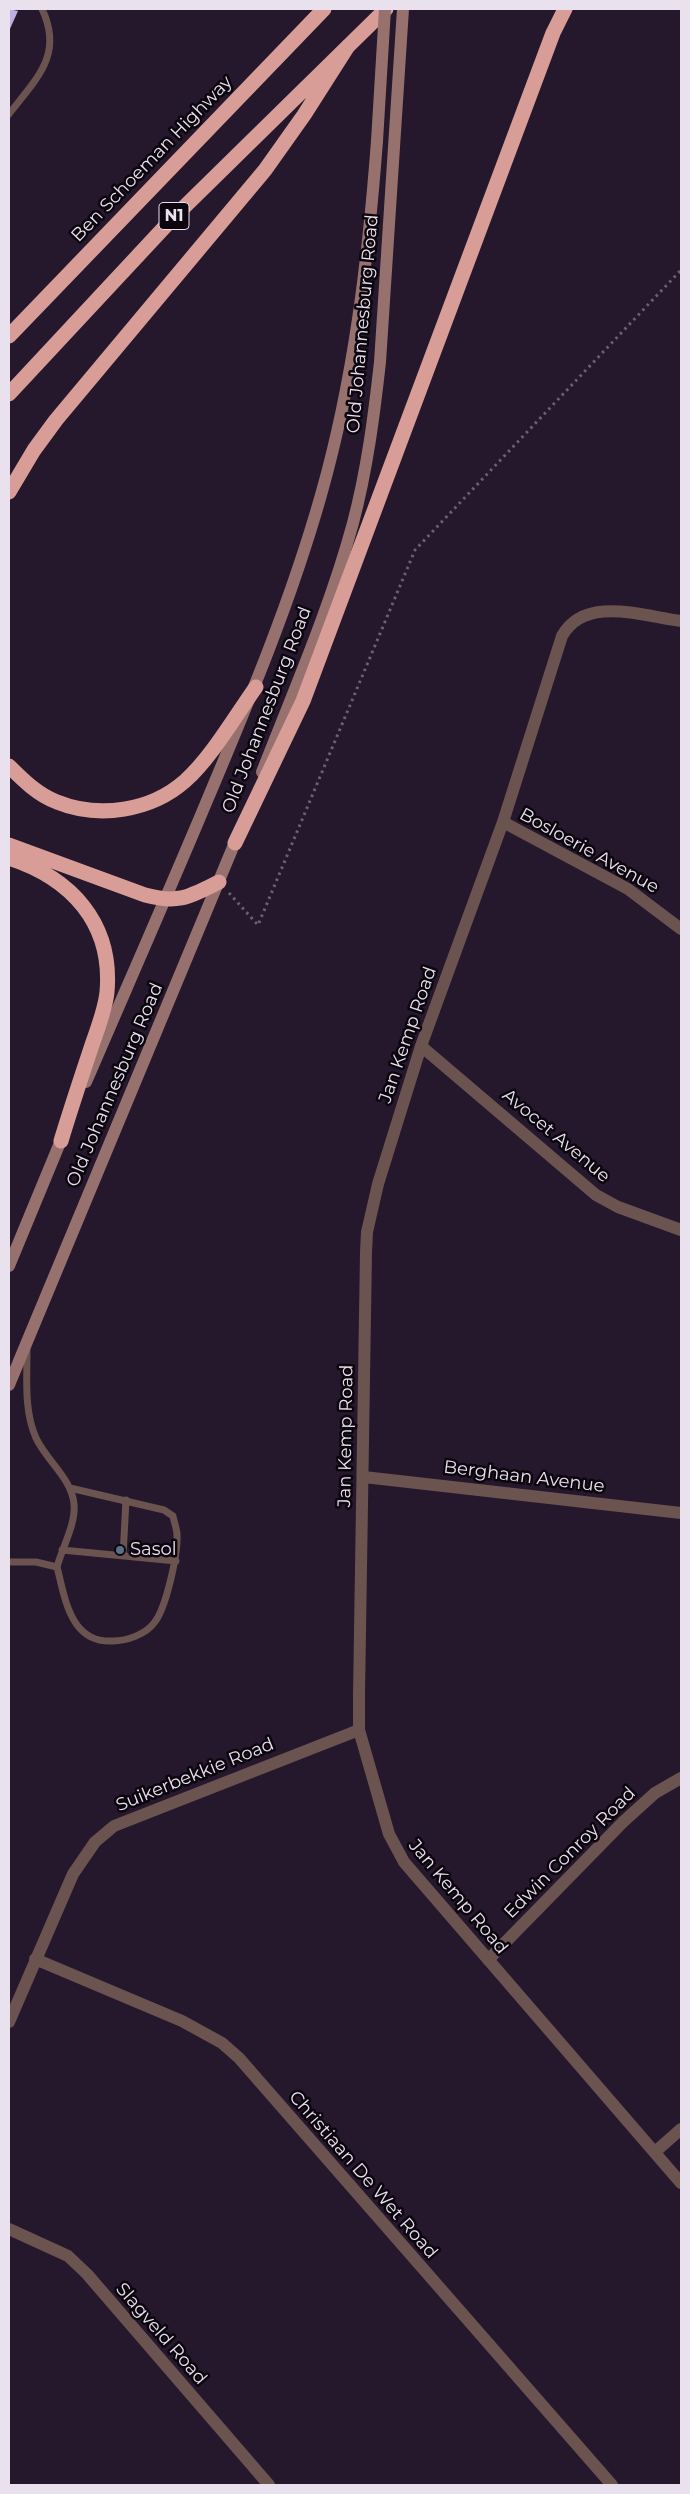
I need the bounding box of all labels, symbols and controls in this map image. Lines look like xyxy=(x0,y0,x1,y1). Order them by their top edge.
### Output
street label: Ben Schoeman Highway xyxy=(67,71,237,247)
road number: N1 xyxy=(159,202,189,230)
street label: Old Johannesburg Road xyxy=(343,214,383,434)
street label: Old Johannesburg Road xyxy=(218,604,316,816)
street label: Bosloerie Avenue xyxy=(516,804,662,898)
street label: Jan Kemp Road xyxy=(375,964,441,1106)
street label: Old Johannesburg Road xyxy=(62,980,168,1190)
street label: Avocet Avenue xyxy=(498,1085,614,1187)
street label: Jan Kemp Road xyxy=(334,1364,358,1508)
street label: Berghaan Avenue xyxy=(442,1456,606,1498)
place label: Sasol xyxy=(130,1539,177,1561)
marker: Sasol xyxy=(114,1544,126,1556)
street label: Suikerbekkie Road xyxy=(113,1733,277,1817)
street label: Edwin Conroy Road xyxy=(500,1783,640,1923)
street label: Jan Kemp Road xyxy=(404,1835,512,1959)
street label: Christiaan De Wet Road xyxy=(284,2087,442,2263)
street label: Slagveld Road xyxy=(111,2279,211,2389)

